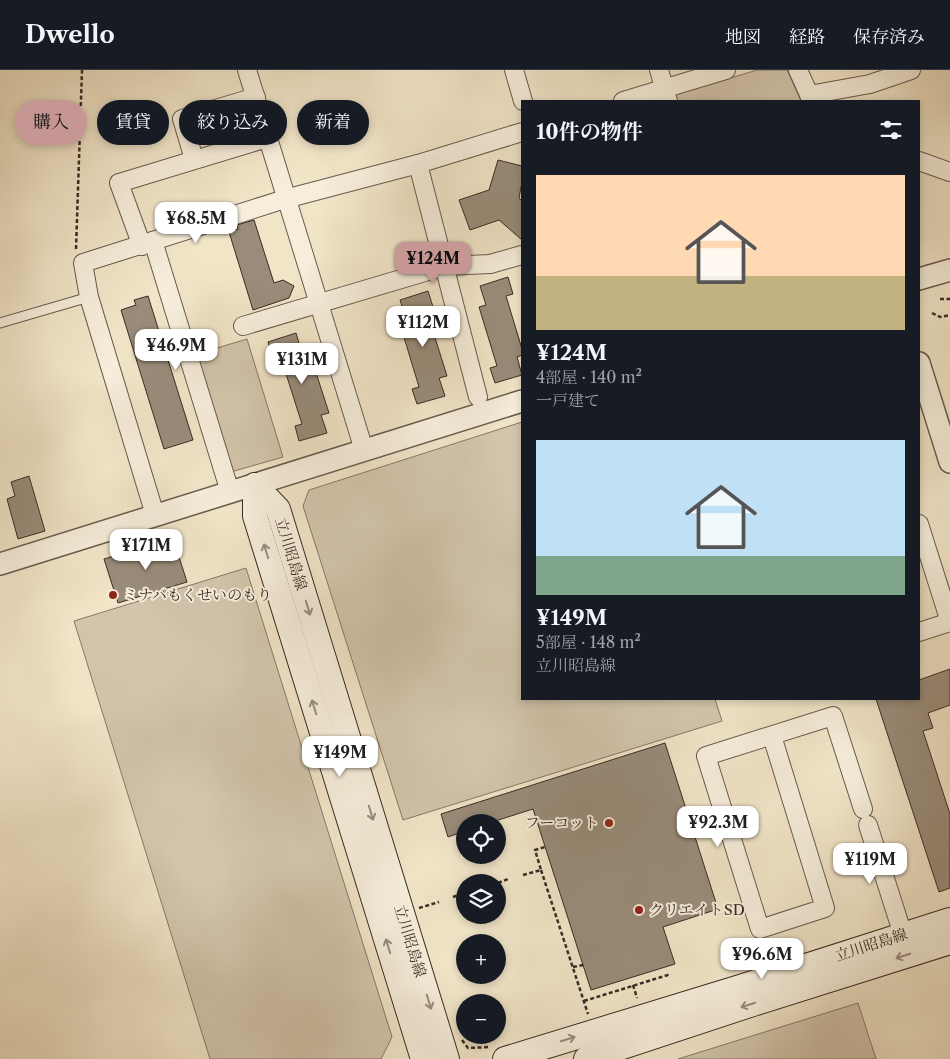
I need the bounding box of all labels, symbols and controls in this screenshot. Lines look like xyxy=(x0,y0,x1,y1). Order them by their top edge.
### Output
text: Dwello xyxy=(25,20,115,49)
text: 地図 xyxy=(725,26,761,48)
text: 経路 xyxy=(789,26,825,48)
text: 保存済み xyxy=(853,26,925,48)
chip: 購入 xyxy=(15,100,87,145)
chip: 賃貸 xyxy=(97,100,169,145)
chip: 絞り込み xyxy=(179,100,287,145)
chip: 新着 xyxy=(297,100,369,145)
icon: filters xyxy=(877,116,905,144)
text: 10件の物件 xyxy=(536,119,643,144)
pin: ¥68.5M xyxy=(155,202,237,244)
icon: home xyxy=(676,207,766,297)
text: ¥68.5M xyxy=(166,208,226,228)
pin: ¥124M xyxy=(398,242,468,284)
text: ¥124M xyxy=(406,248,460,268)
pin: ¥112M xyxy=(388,306,458,348)
text: ¥112M xyxy=(397,312,449,332)
pin: ¥46.9M xyxy=(135,328,217,371)
text: ¥46.9M xyxy=(146,335,206,355)
text: ¥124M xyxy=(536,340,607,365)
pin: ¥131M xyxy=(267,342,337,385)
text: ¥131M xyxy=(276,349,328,369)
text: 4部屋 · 140 m² xyxy=(536,367,642,387)
text: 一戸建て xyxy=(536,390,600,410)
icon: home xyxy=(676,472,766,562)
street label: 立川昭島線 xyxy=(271,515,312,593)
pin: ¥171M xyxy=(111,528,181,571)
text: ¥171M xyxy=(121,535,171,555)
one-way arrow xyxy=(261,544,271,560)
place label: ミナバもくせいのもり xyxy=(123,585,272,604)
marker: ミナバもくせいのもり xyxy=(107,589,119,601)
one-way arrow xyxy=(304,600,313,615)
text: ¥149M xyxy=(536,605,607,630)
text: 5部屋 · 148 m² xyxy=(536,632,641,652)
text: 立川昭島線 xyxy=(536,655,616,675)
one-way arrow xyxy=(309,699,319,715)
pin: ¥149M xyxy=(305,736,375,778)
text: ¥149M xyxy=(313,742,367,762)
one-way arrow xyxy=(367,805,377,821)
pin: ¥92.3M xyxy=(677,806,759,848)
text: ¥92.3M xyxy=(688,812,748,832)
place label: フーコット xyxy=(525,813,599,832)
map controls xyxy=(456,814,506,1044)
button: locate xyxy=(456,814,506,864)
marker: フーコット xyxy=(603,817,615,829)
pin: ¥119M xyxy=(835,842,905,885)
text: ¥119M xyxy=(844,849,896,869)
button: layers xyxy=(456,874,506,924)
place label: クリエイトSD xyxy=(649,900,745,919)
street label: 立川昭島線 xyxy=(390,902,431,980)
marker: クリエイトSD xyxy=(633,904,645,916)
street label: 立川昭島線 xyxy=(832,924,909,965)
button: + xyxy=(456,934,506,984)
one-way arrow xyxy=(382,938,392,954)
pin: ¥96.6M xyxy=(721,938,803,980)
text: ¥96.6M xyxy=(731,944,793,964)
one-way arrow xyxy=(896,952,912,961)
one-way arrow xyxy=(425,994,435,1010)
button: − xyxy=(456,994,506,1044)
one-way arrow xyxy=(741,1001,757,1010)
one-way arrow xyxy=(560,1034,576,1044)

